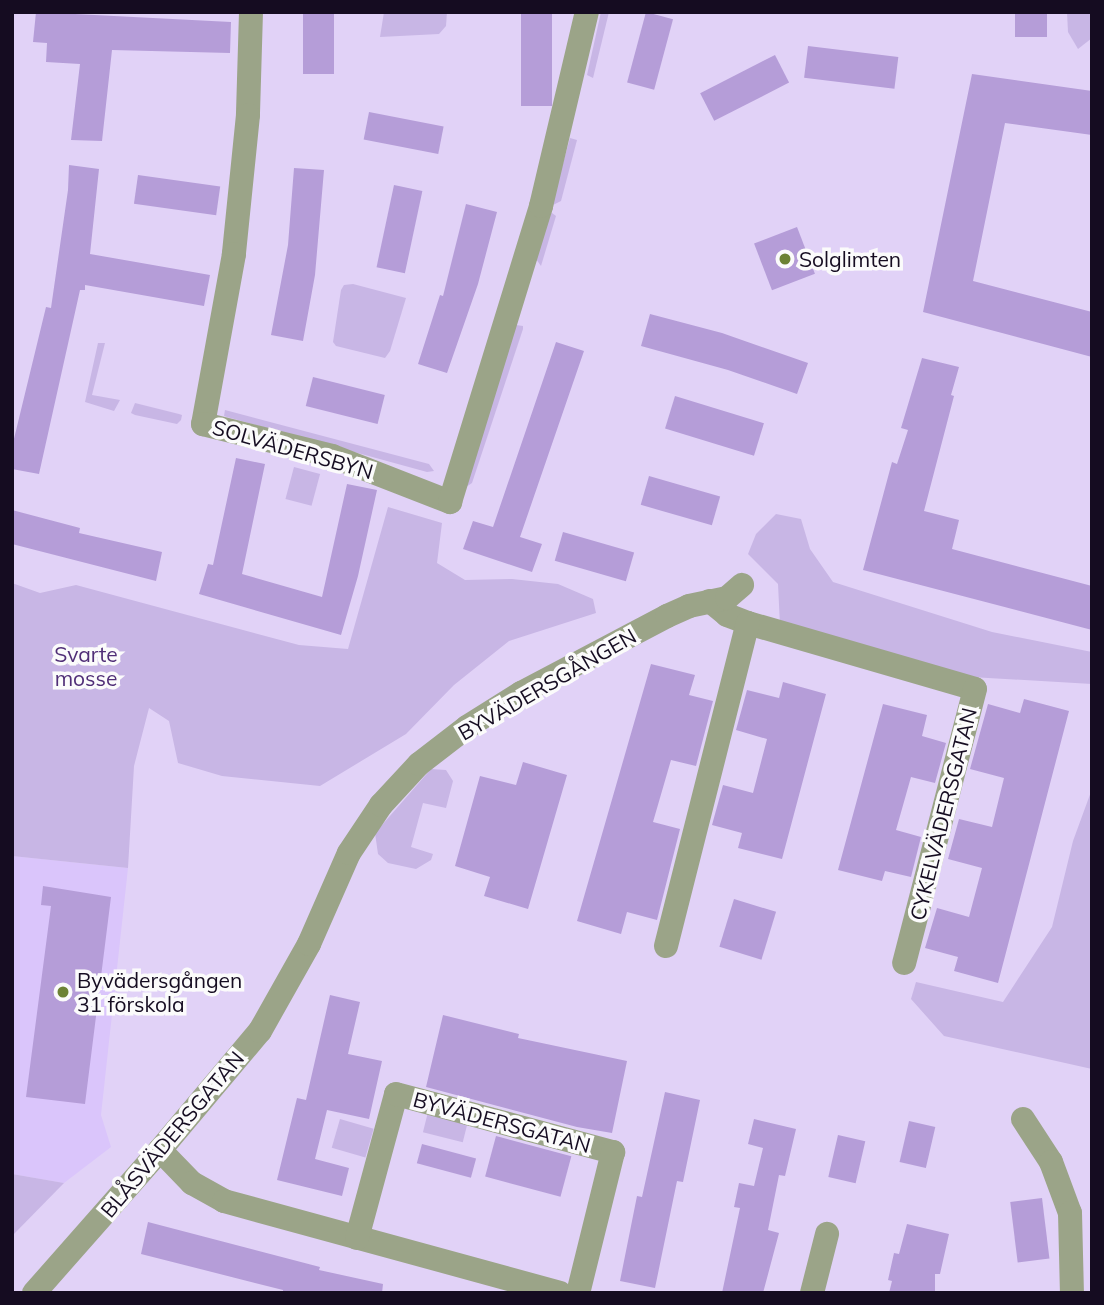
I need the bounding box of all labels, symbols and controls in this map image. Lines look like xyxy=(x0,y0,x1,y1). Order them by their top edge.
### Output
place label: Solglimten xyxy=(799,246,901,272)
marker: Solglimten xyxy=(777,251,793,267)
street label: SOLVÄDERSBYN xyxy=(210,414,376,484)
street label: BYVÄDERSGÅNGEN xyxy=(454,623,640,745)
park label: Svarte mosse xyxy=(54,641,118,691)
street label: CYKELVÄDERSGATAN xyxy=(904,705,982,923)
place label: Byvädersgången 31 förskola xyxy=(77,967,242,1017)
marker: Byvädersgången 31 förskola xyxy=(55,984,71,1000)
street label: BLÅSVÄDERSGATAN xyxy=(95,1046,249,1222)
street label: BYVÄDERSGATAN xyxy=(410,1086,594,1158)

